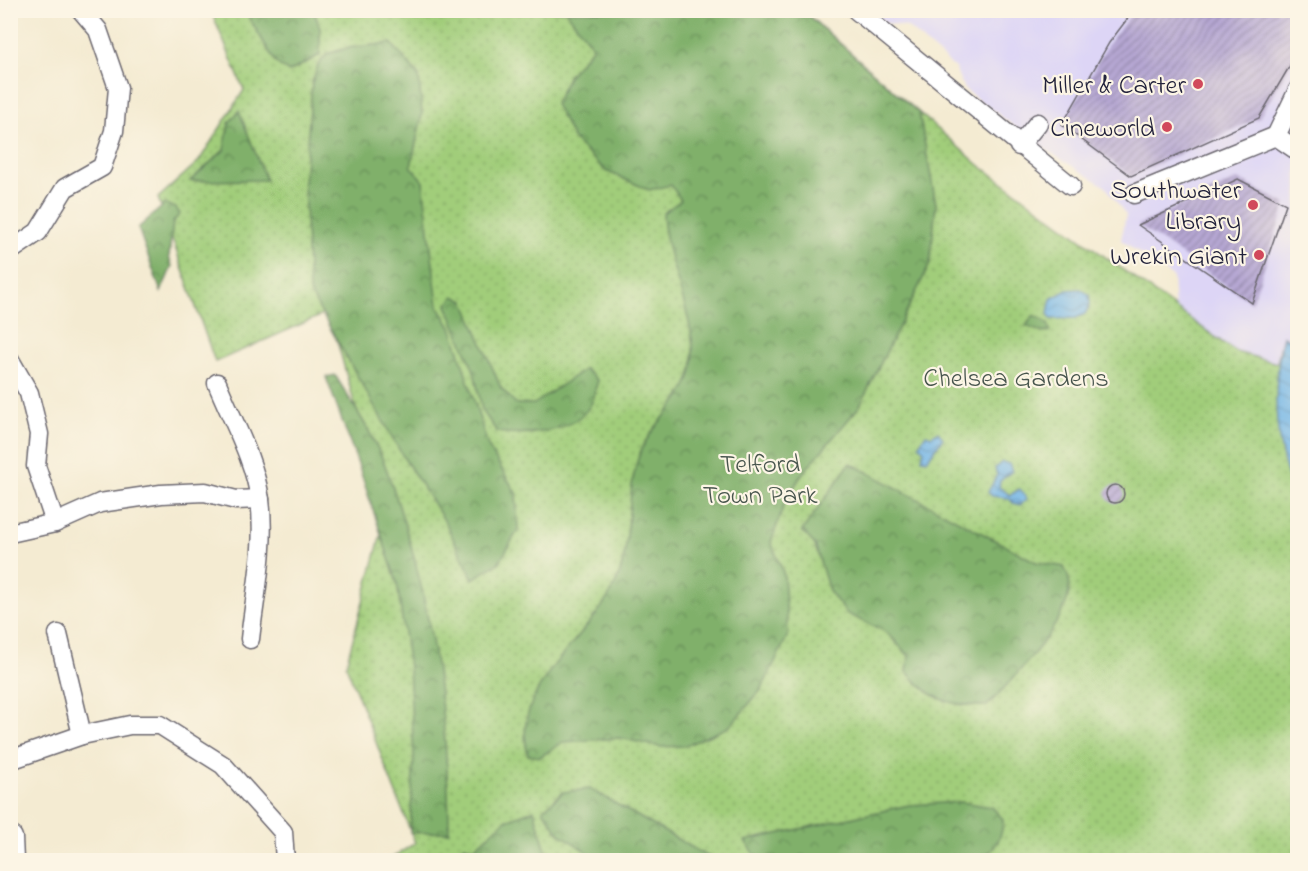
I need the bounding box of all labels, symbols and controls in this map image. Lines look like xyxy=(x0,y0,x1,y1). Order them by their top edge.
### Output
place label: Miller & Carter xyxy=(1042,67,1187,106)
marker: Miller & Carter xyxy=(1191,77,1205,91)
place label: Cineworld xyxy=(1050,110,1155,149)
marker: Cineworld xyxy=(1160,120,1174,134)
place label: Southwater Library xyxy=(1111,172,1242,242)
marker: Southwater Library xyxy=(1246,198,1260,212)
place label: Wrekin Giant xyxy=(1110,238,1247,277)
marker: Wrekin Giant xyxy=(1252,248,1266,262)
park label: Chelsea Gardens xyxy=(923,360,1109,399)
park label: Telford Town Park xyxy=(703,446,818,516)

